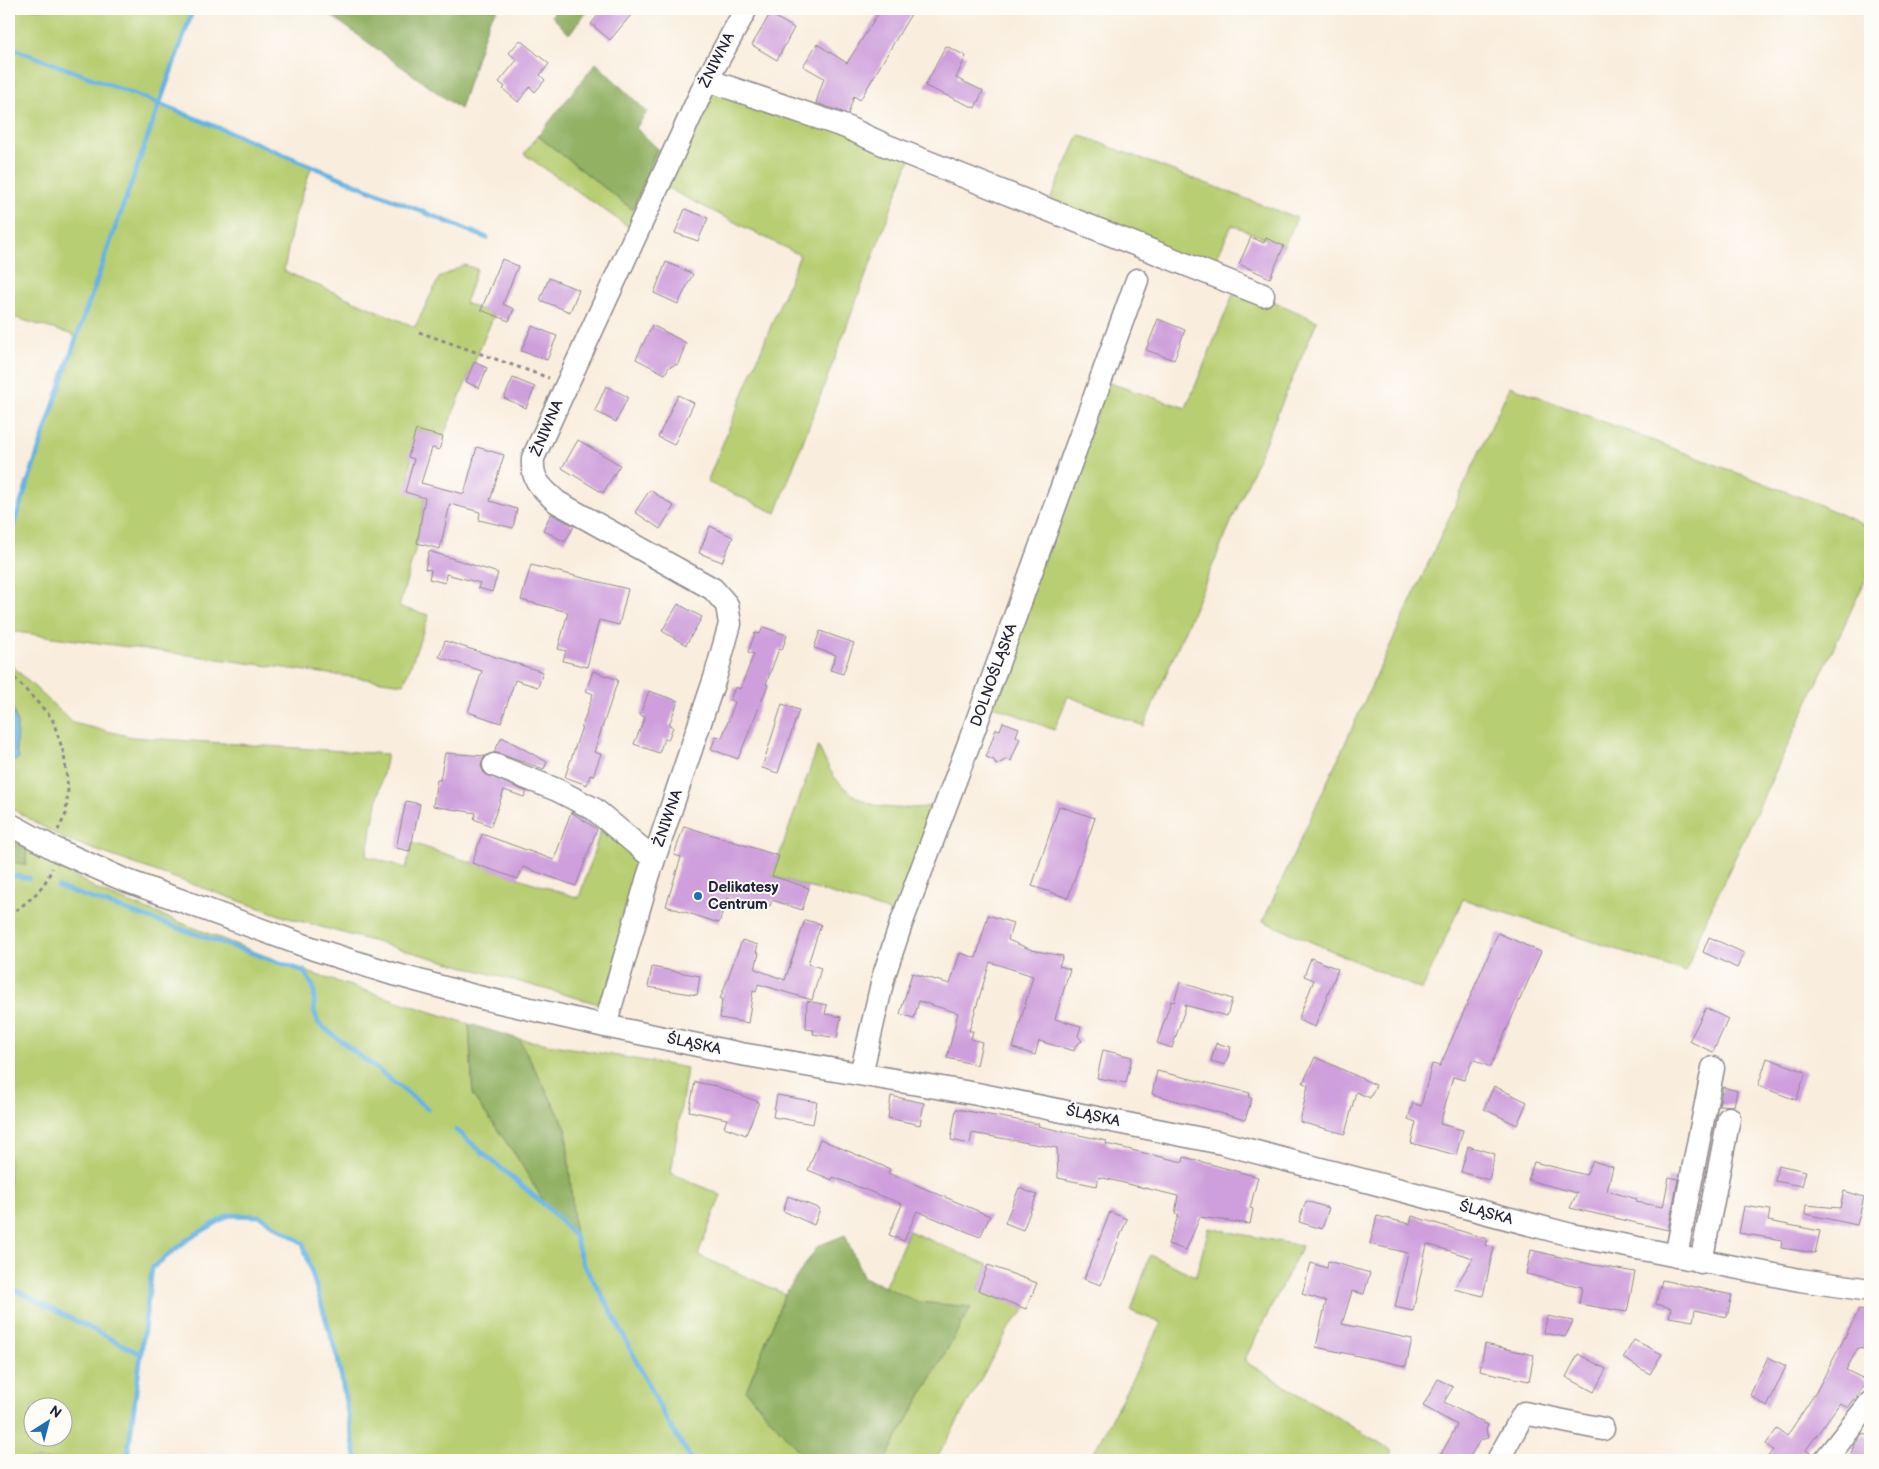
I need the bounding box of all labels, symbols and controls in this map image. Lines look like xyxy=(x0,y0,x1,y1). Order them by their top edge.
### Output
street label: ŻNIWNA xyxy=(695,29,739,92)
street label: ŻNIWNA xyxy=(526,396,568,460)
street label: DOLNOŚLĄSKA xyxy=(967,620,1022,729)
street label: ŻNIWNA xyxy=(649,786,687,850)
place label: Delikatesy Centrum xyxy=(708,878,778,914)
marker: Delikatesy Centrum xyxy=(692,890,704,902)
street label: ŚLĄSKA xyxy=(665,1029,724,1059)
street label: ŚLĄSKA xyxy=(1064,1101,1123,1131)
street label: ŚLĄSKA xyxy=(1457,1197,1516,1229)
north arrow xyxy=(22,1396,72,1446)
text: N xyxy=(46,1402,65,1422)

